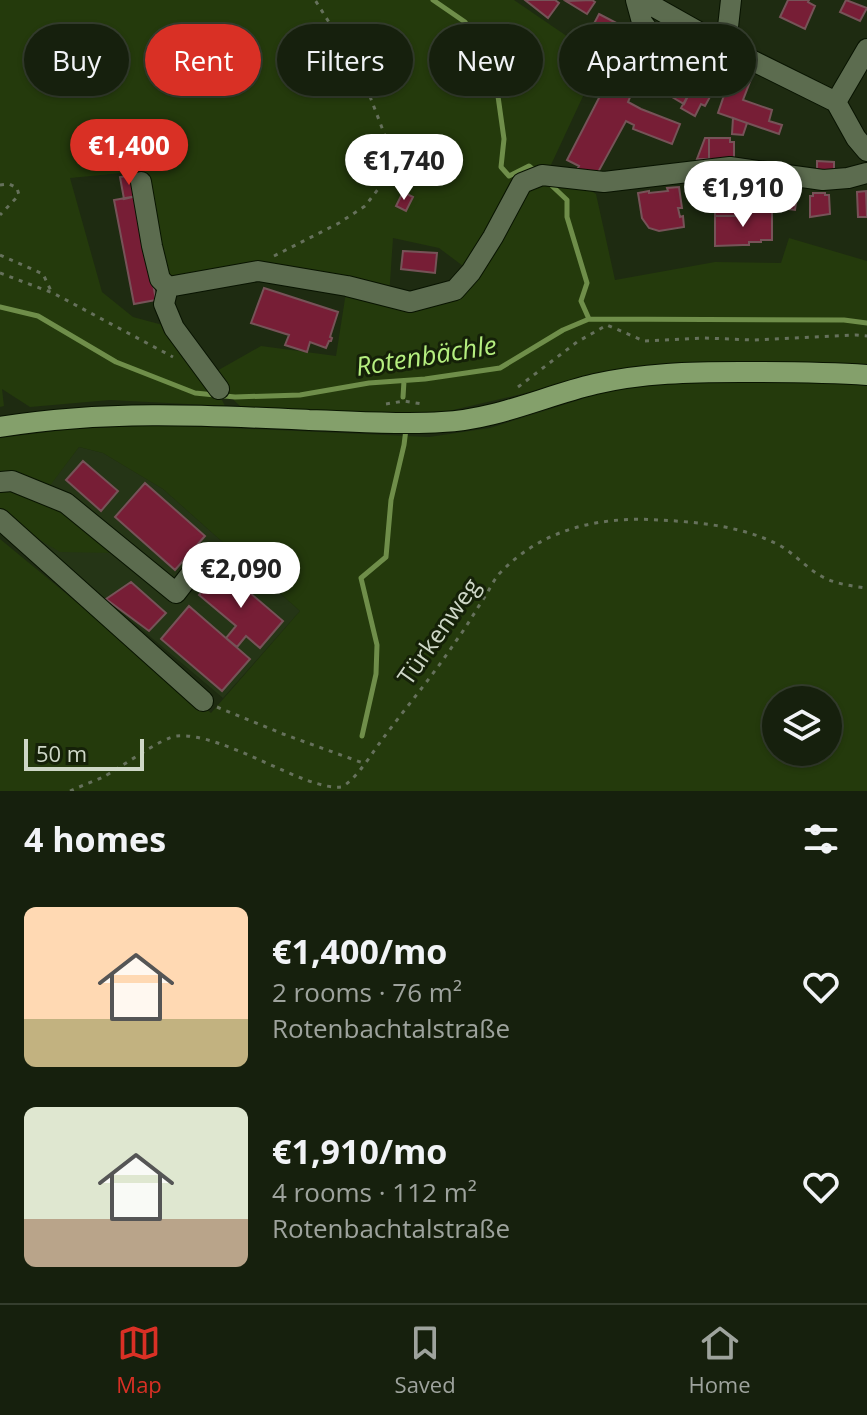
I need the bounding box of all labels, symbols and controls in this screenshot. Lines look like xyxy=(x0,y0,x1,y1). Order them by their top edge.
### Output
chip: Buy xyxy=(24,24,129,96)
chip: Rent xyxy=(145,24,261,96)
chip: Filters xyxy=(277,24,413,96)
chip: New xyxy=(429,24,543,96)
chip: Apartment xyxy=(559,24,756,96)
pin: €1,400 xyxy=(64,119,194,187)
text: €1,400 xyxy=(88,127,170,163)
pin: €1,740 xyxy=(339,134,469,202)
text: €1,740 xyxy=(363,142,445,178)
pin: €1,910 xyxy=(678,161,808,229)
text: €1,910 xyxy=(702,169,784,205)
water label: Rotenbächle xyxy=(353,326,499,384)
pin: €2,090 xyxy=(176,542,306,610)
text: €2,090 xyxy=(200,550,282,586)
street label: Türkenweg xyxy=(389,571,487,691)
map controls xyxy=(762,686,842,766)
button: layers xyxy=(762,686,842,766)
scale bar xyxy=(24,735,144,771)
text: 50 m xyxy=(36,738,87,768)
text: 4 homes xyxy=(24,816,166,862)
icon: filters xyxy=(799,817,843,861)
text: €1,400/mo xyxy=(272,928,447,974)
icon: home xyxy=(88,939,184,1035)
icon: heart xyxy=(799,965,843,1009)
text: 2 rooms · 76 m² xyxy=(272,974,462,1010)
text: Rotenbachtalstraße xyxy=(272,1010,510,1046)
text: €1,910/mo xyxy=(272,1128,447,1174)
icon: home xyxy=(88,1139,184,1235)
icon: heart xyxy=(799,1165,843,1209)
text: 4 rooms · 112 m² xyxy=(272,1174,477,1210)
text: Rotenbachtalstraße xyxy=(272,1210,510,1246)
tab: Map xyxy=(116,1321,162,1399)
tab: Saved xyxy=(395,1321,456,1399)
tab: Home xyxy=(688,1321,751,1399)

